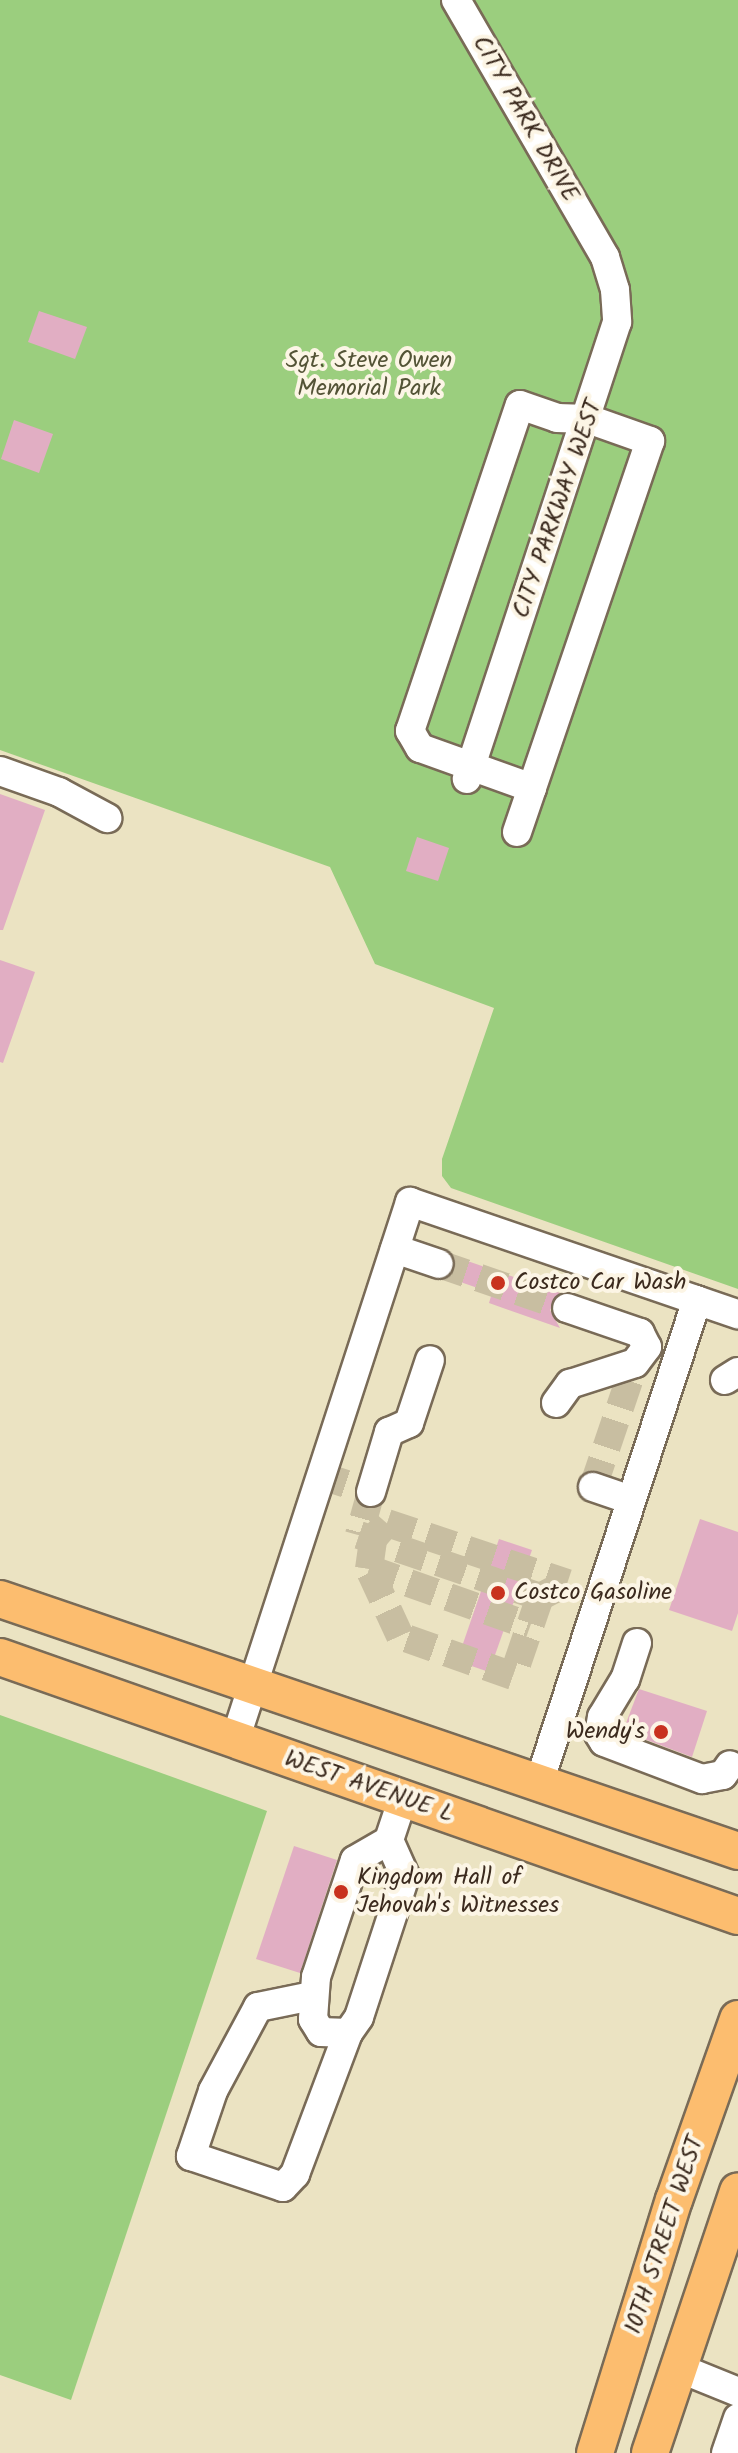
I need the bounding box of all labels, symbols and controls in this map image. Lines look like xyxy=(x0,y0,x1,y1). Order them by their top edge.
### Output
street label: CITY PARK DRIVE xyxy=(466,31,584,207)
park label: Sgt. Steve Owen Memorial Park xyxy=(286,347,452,403)
street label: CITY PARKWAY WEST xyxy=(507,396,609,622)
place label: Costco Car Wash xyxy=(514,1269,686,1297)
marker: Costco Car Wash xyxy=(489,1274,507,1292)
place label: Costco Gasoline xyxy=(514,1579,672,1607)
marker: Costco Gasoline xyxy=(489,1584,507,1602)
place label: Wendy's xyxy=(566,1718,645,1746)
marker: Wendy's xyxy=(652,1723,670,1741)
street label: WEST AVENUE L xyxy=(281,1745,457,1829)
place label: Kingdom Hall of Jehovah's Witnesses xyxy=(357,1864,559,1920)
marker: Kingdom Hall of Jehovah's Witnesses xyxy=(332,1883,350,1901)
street label: 10TH STREET WEST xyxy=(619,2132,711,2338)

